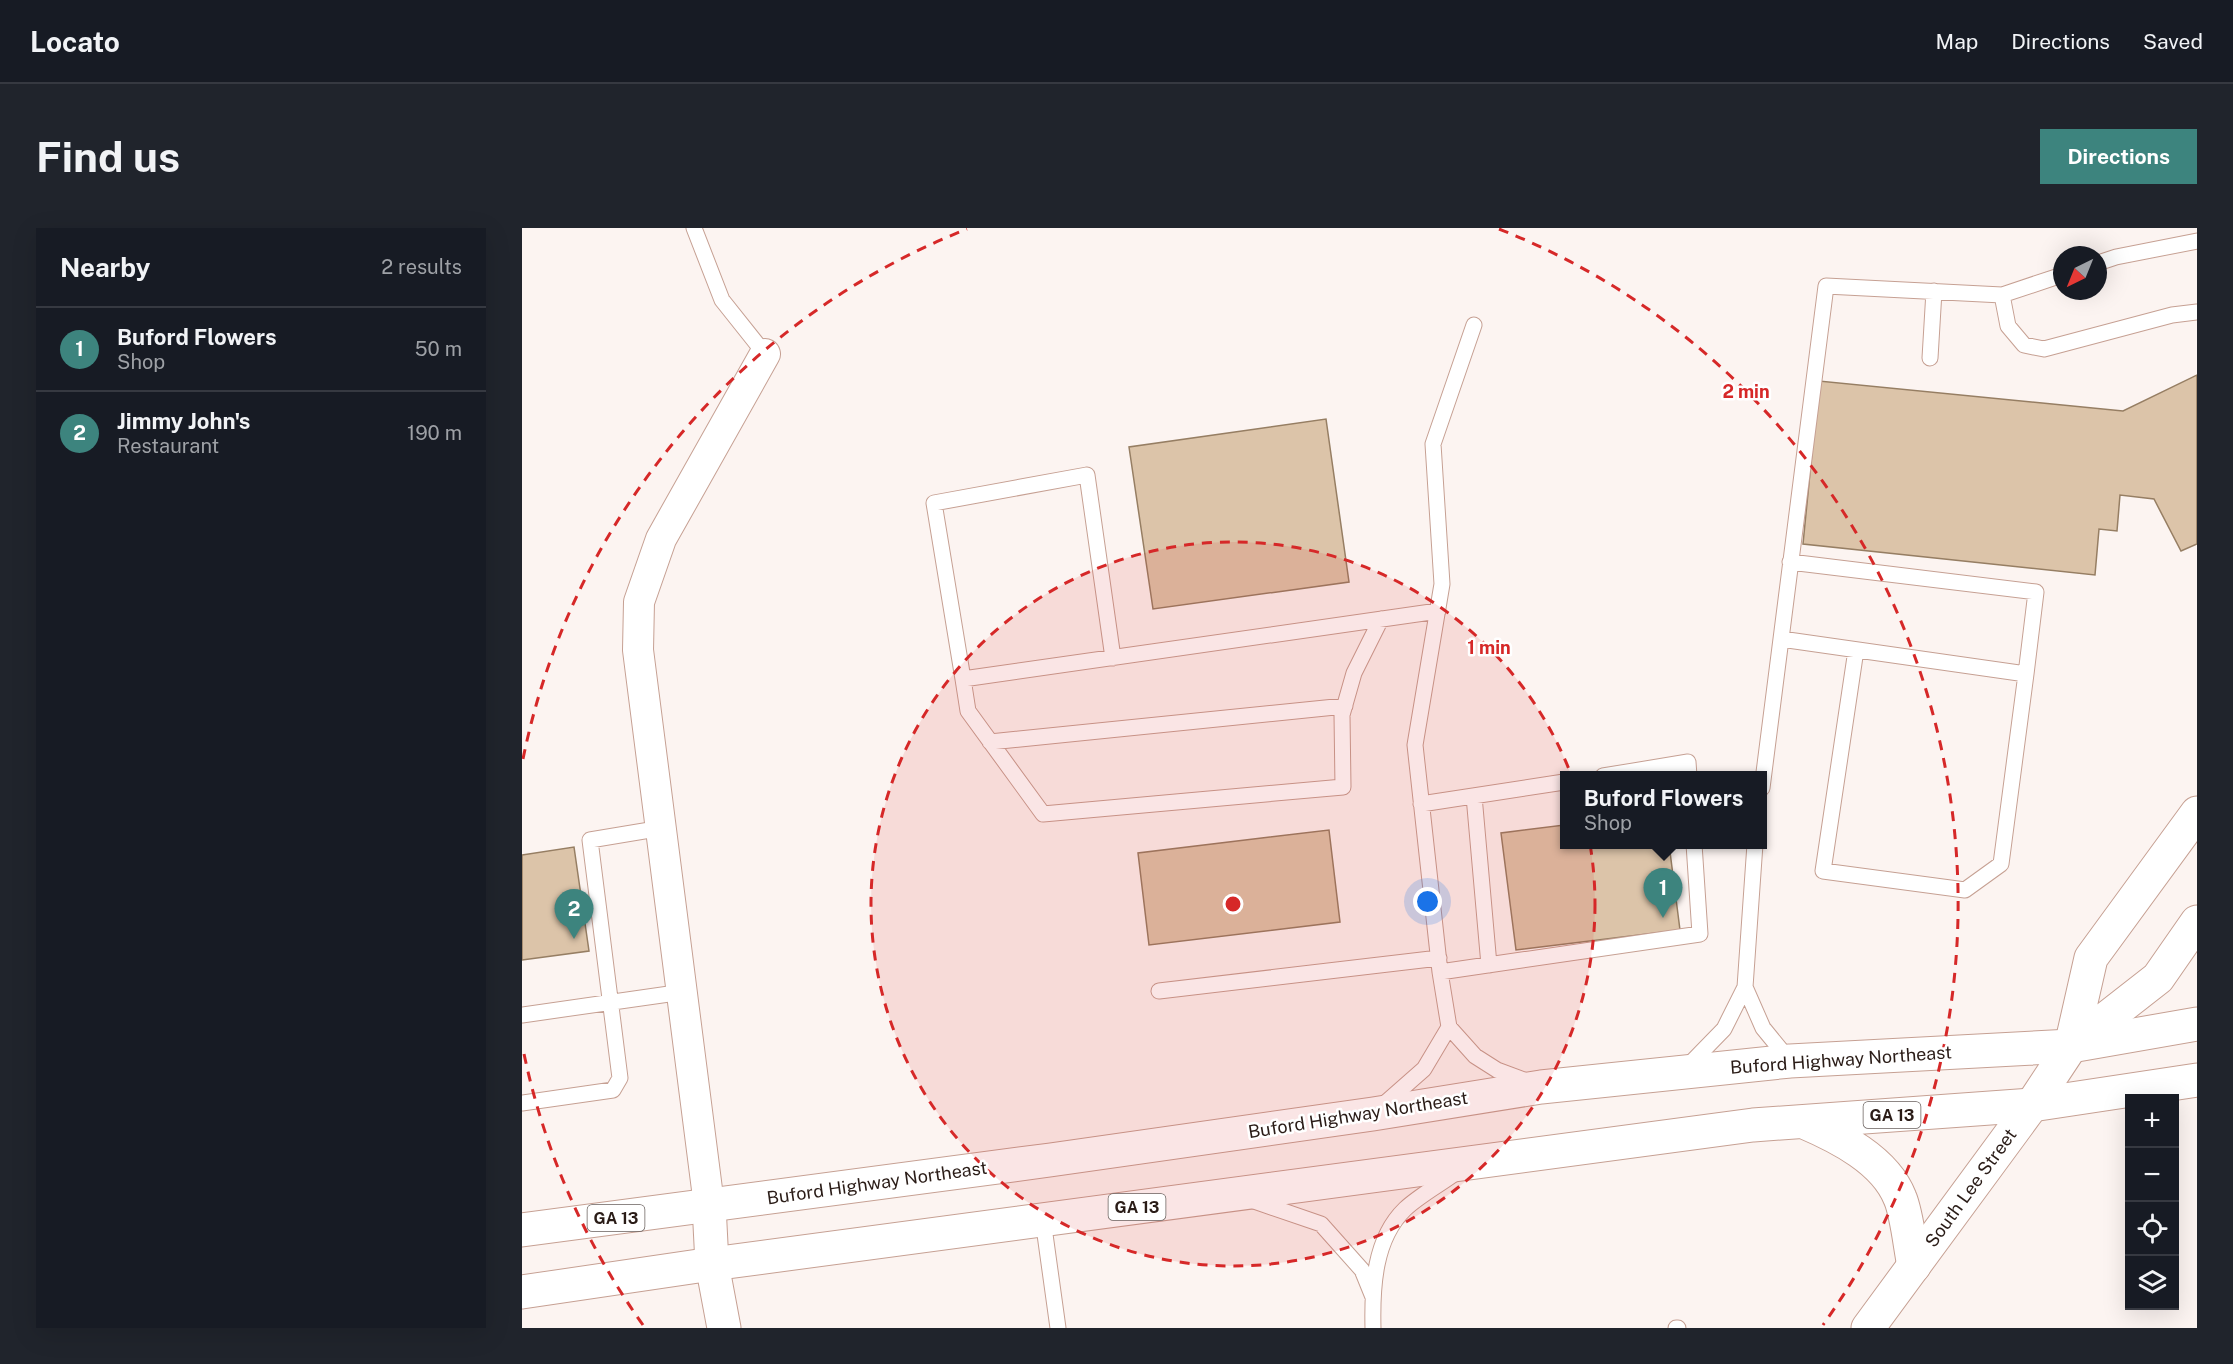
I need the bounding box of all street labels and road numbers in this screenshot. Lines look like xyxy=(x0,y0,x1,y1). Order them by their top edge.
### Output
street label: Buford Highway Northeast xyxy=(1729,1041,1953,1078)
street label: Buford Highway Northeast xyxy=(1247,1087,1469,1142)
road number: GA 13 xyxy=(1864,1102,1920,1128)
street label: South Lee Street xyxy=(1920,1124,2021,1251)
street label: Buford Highway Northeast xyxy=(765,1157,988,1208)
road number: GA 13 xyxy=(1108,1194,1166,1220)
road number: GA 13 xyxy=(588,1205,644,1231)

